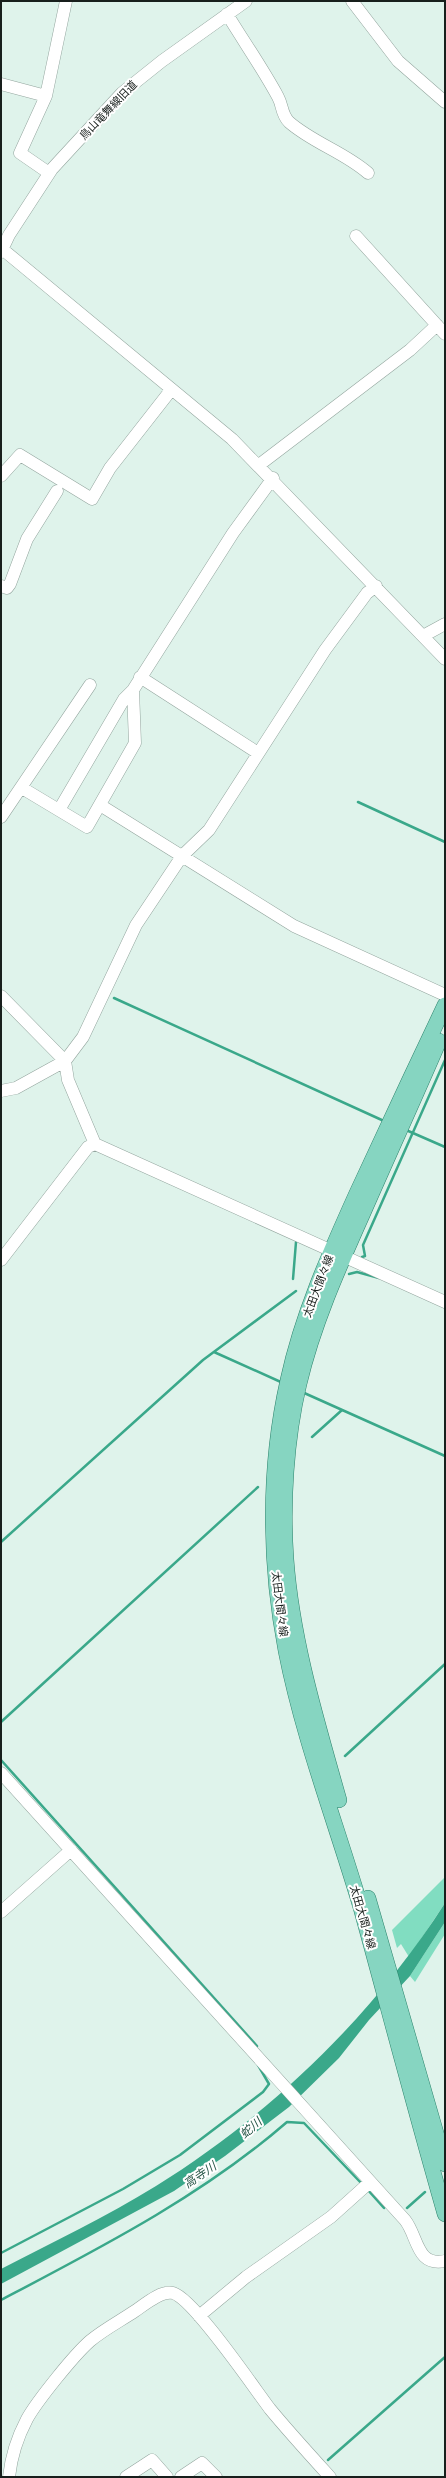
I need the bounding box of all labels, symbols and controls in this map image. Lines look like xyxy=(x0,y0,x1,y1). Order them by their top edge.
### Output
street label: 鳥山竜舞線旧道 xyxy=(75,76,140,143)
street label: 太田大間々線 xyxy=(298,1252,336,1319)
street label: 太田大間々線 xyxy=(269,1570,293,1638)
street label: 太田大間々線 xyxy=(347,1883,381,1951)
water label: 蛇川 xyxy=(235,2111,266,2141)
water label: 高寺川 xyxy=(179,2156,220,2191)

